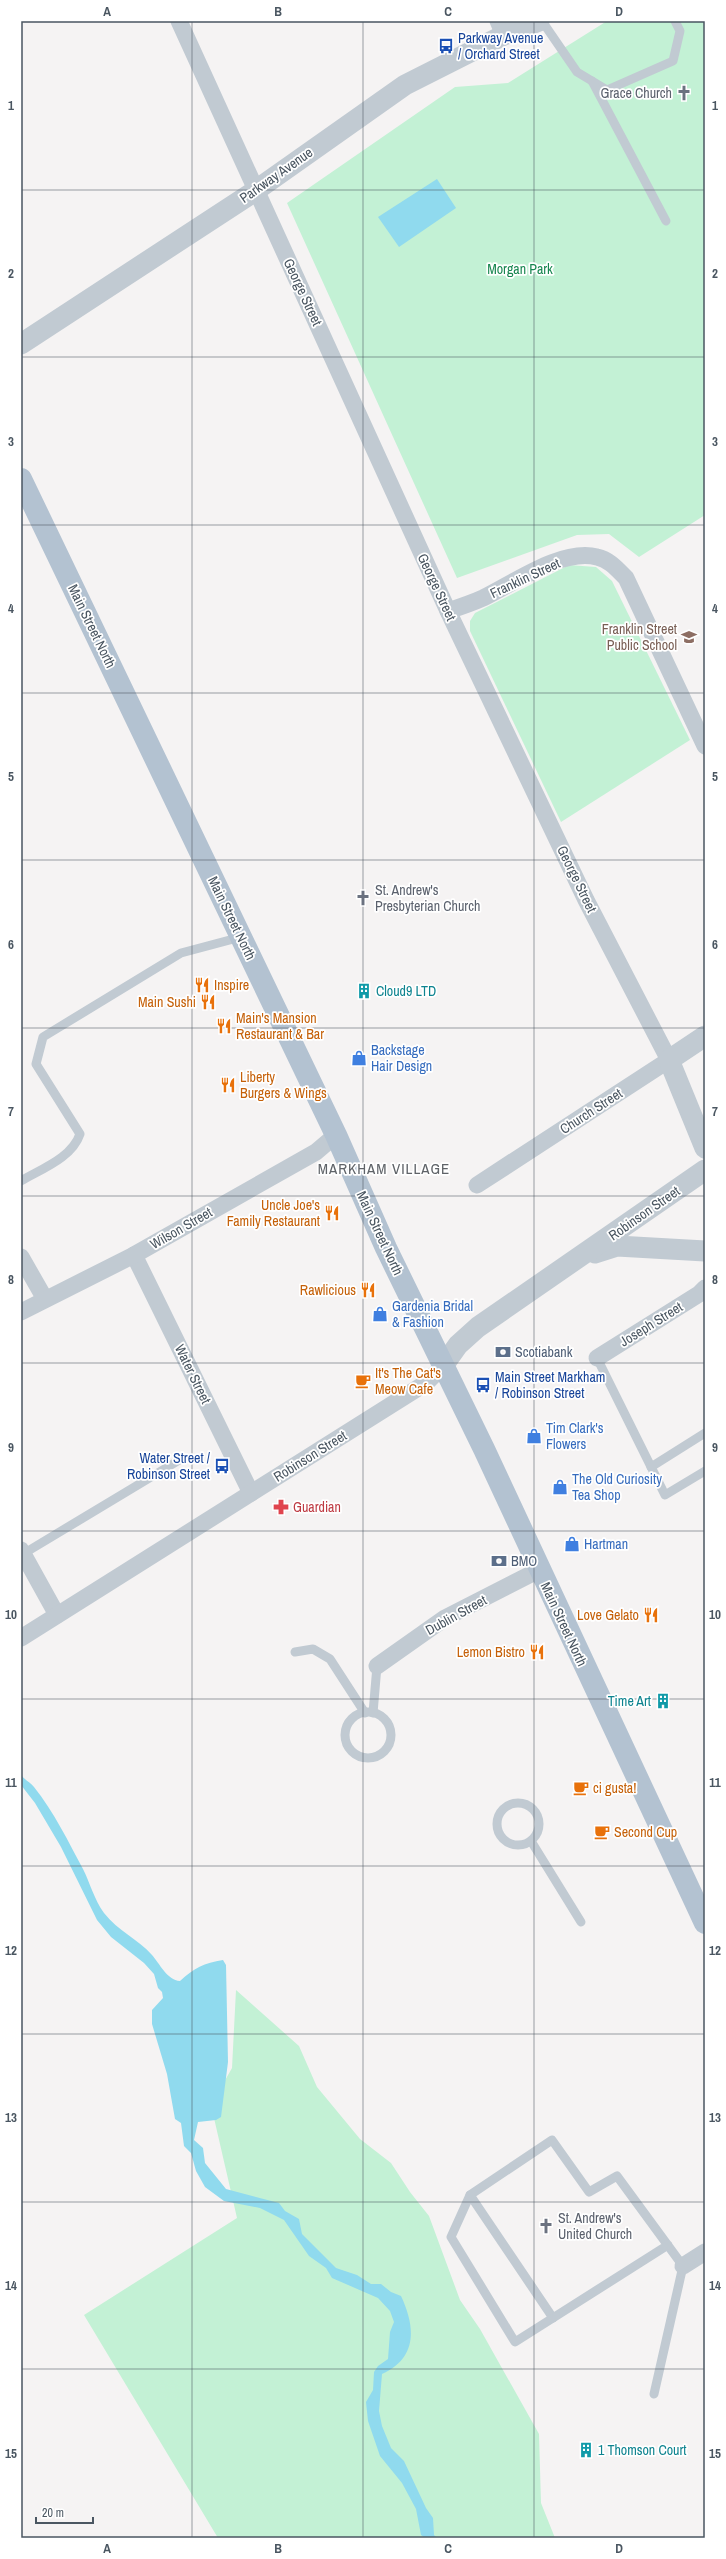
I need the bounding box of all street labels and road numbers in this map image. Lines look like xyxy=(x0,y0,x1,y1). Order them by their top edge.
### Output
street label: Parkway Avenue xyxy=(236,143,316,207)
street label: George Street xyxy=(280,256,326,328)
street label: George Street xyxy=(414,551,460,623)
street label: Franklin Street xyxy=(487,554,563,602)
street label: Main Street North xyxy=(64,581,120,671)
street label: George Street xyxy=(553,843,601,915)
street label: Main Street North xyxy=(204,873,260,963)
street label: Church Street xyxy=(556,1084,626,1138)
street label: Robinson Street xyxy=(605,1182,683,1244)
street label: Main Street North xyxy=(353,1188,407,1278)
street label: Wilson Street xyxy=(147,1203,215,1253)
street label: Joseph Street xyxy=(616,1298,686,1350)
street label: Water Street xyxy=(171,1341,215,1407)
street label: Robinson Street xyxy=(270,1426,350,1486)
street label: Main Street North xyxy=(537,1579,591,1669)
street label: Dublin Street xyxy=(422,1591,490,1639)

